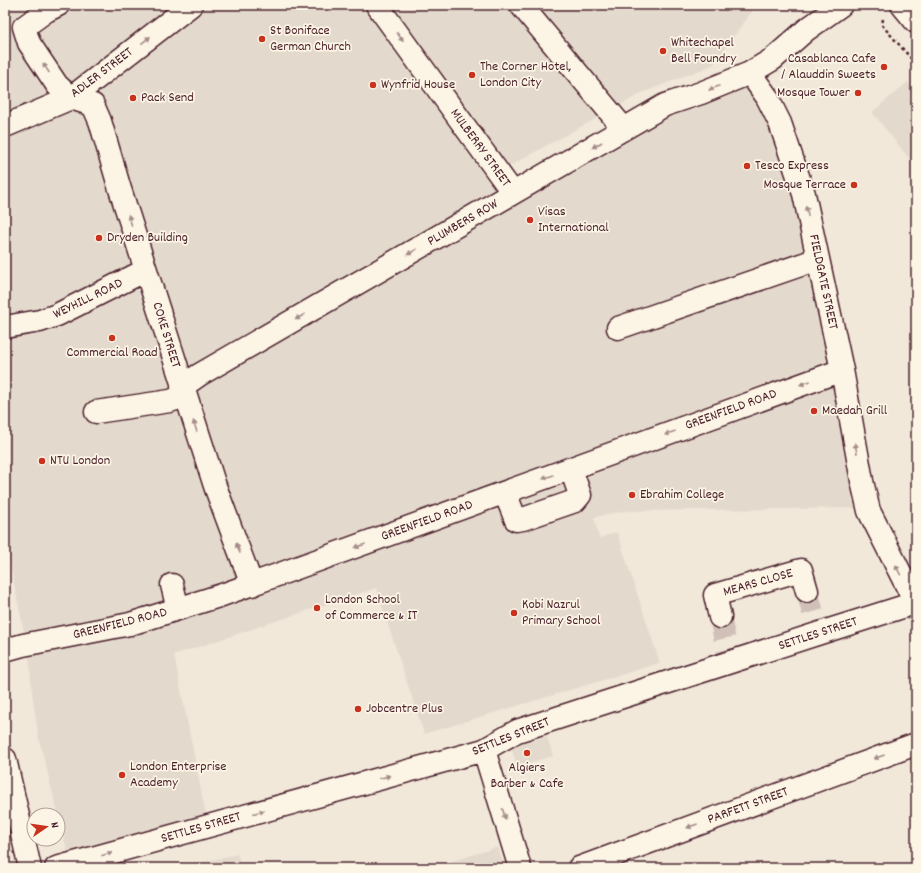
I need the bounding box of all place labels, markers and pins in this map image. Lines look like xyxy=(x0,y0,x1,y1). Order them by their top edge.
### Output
place label: St Boniface German Church xyxy=(270,21,351,57)
place label: Whitechapel Bell Foundry xyxy=(671,33,736,69)
marker: St Boniface German Church xyxy=(257,34,267,44)
marker: Whitechapel Bell Foundry xyxy=(658,46,668,56)
place label: Casablanca Cafe / Alauddin Sweets xyxy=(781,49,876,85)
place label: The Corner Hotel, London City xyxy=(480,57,571,93)
marker: Casablanca Cafe / Alauddin Sweets xyxy=(879,62,889,72)
marker: The Corner Hotel, London City xyxy=(467,70,477,80)
place label: Wynfrid House xyxy=(381,75,455,95)
marker: Wynfrid House xyxy=(368,80,378,90)
place label: Mosque Tower xyxy=(777,83,851,103)
place label: Pack Send xyxy=(141,88,194,108)
marker: Mosque Tower xyxy=(853,88,863,98)
marker: Pack Send xyxy=(128,93,138,103)
place label: Tesco Express xyxy=(755,156,829,176)
marker: Tesco Express xyxy=(742,161,752,171)
place label: Mosque Terrace xyxy=(764,175,846,195)
marker: Mosque Terrace xyxy=(849,180,859,190)
place label: Visas International xyxy=(538,202,609,238)
marker: Visas International xyxy=(525,215,535,225)
place label: Dryden Building xyxy=(107,228,188,248)
marker: Dryden Building xyxy=(94,233,104,243)
marker: Commercial Road xyxy=(107,333,117,343)
place label: Commercial Road xyxy=(66,343,158,363)
place label: Maedah Grill xyxy=(822,401,888,421)
marker: Maedah Grill xyxy=(809,406,819,416)
place label: NTU London xyxy=(50,451,110,471)
marker: NTU London xyxy=(37,456,47,466)
place label: Ebrahim College xyxy=(640,485,724,505)
marker: Ebrahim College xyxy=(627,490,637,500)
place label: London School of Commerce & IT xyxy=(325,590,418,626)
place label: Kobi Nazrul Primary School xyxy=(522,595,601,631)
marker: London School of Commerce & IT xyxy=(312,603,322,613)
marker: Kobi Nazrul Primary School xyxy=(509,608,519,618)
place label: Jobcentre Plus xyxy=(366,699,443,719)
marker: Jobcentre Plus xyxy=(353,704,363,714)
marker: Algiers Barber & Cafe xyxy=(522,748,532,758)
place label: London Enterprise Academy xyxy=(130,757,227,793)
place label: Algiers Barber & Cafe xyxy=(491,758,563,794)
marker: London Enterprise Academy xyxy=(117,770,127,780)

